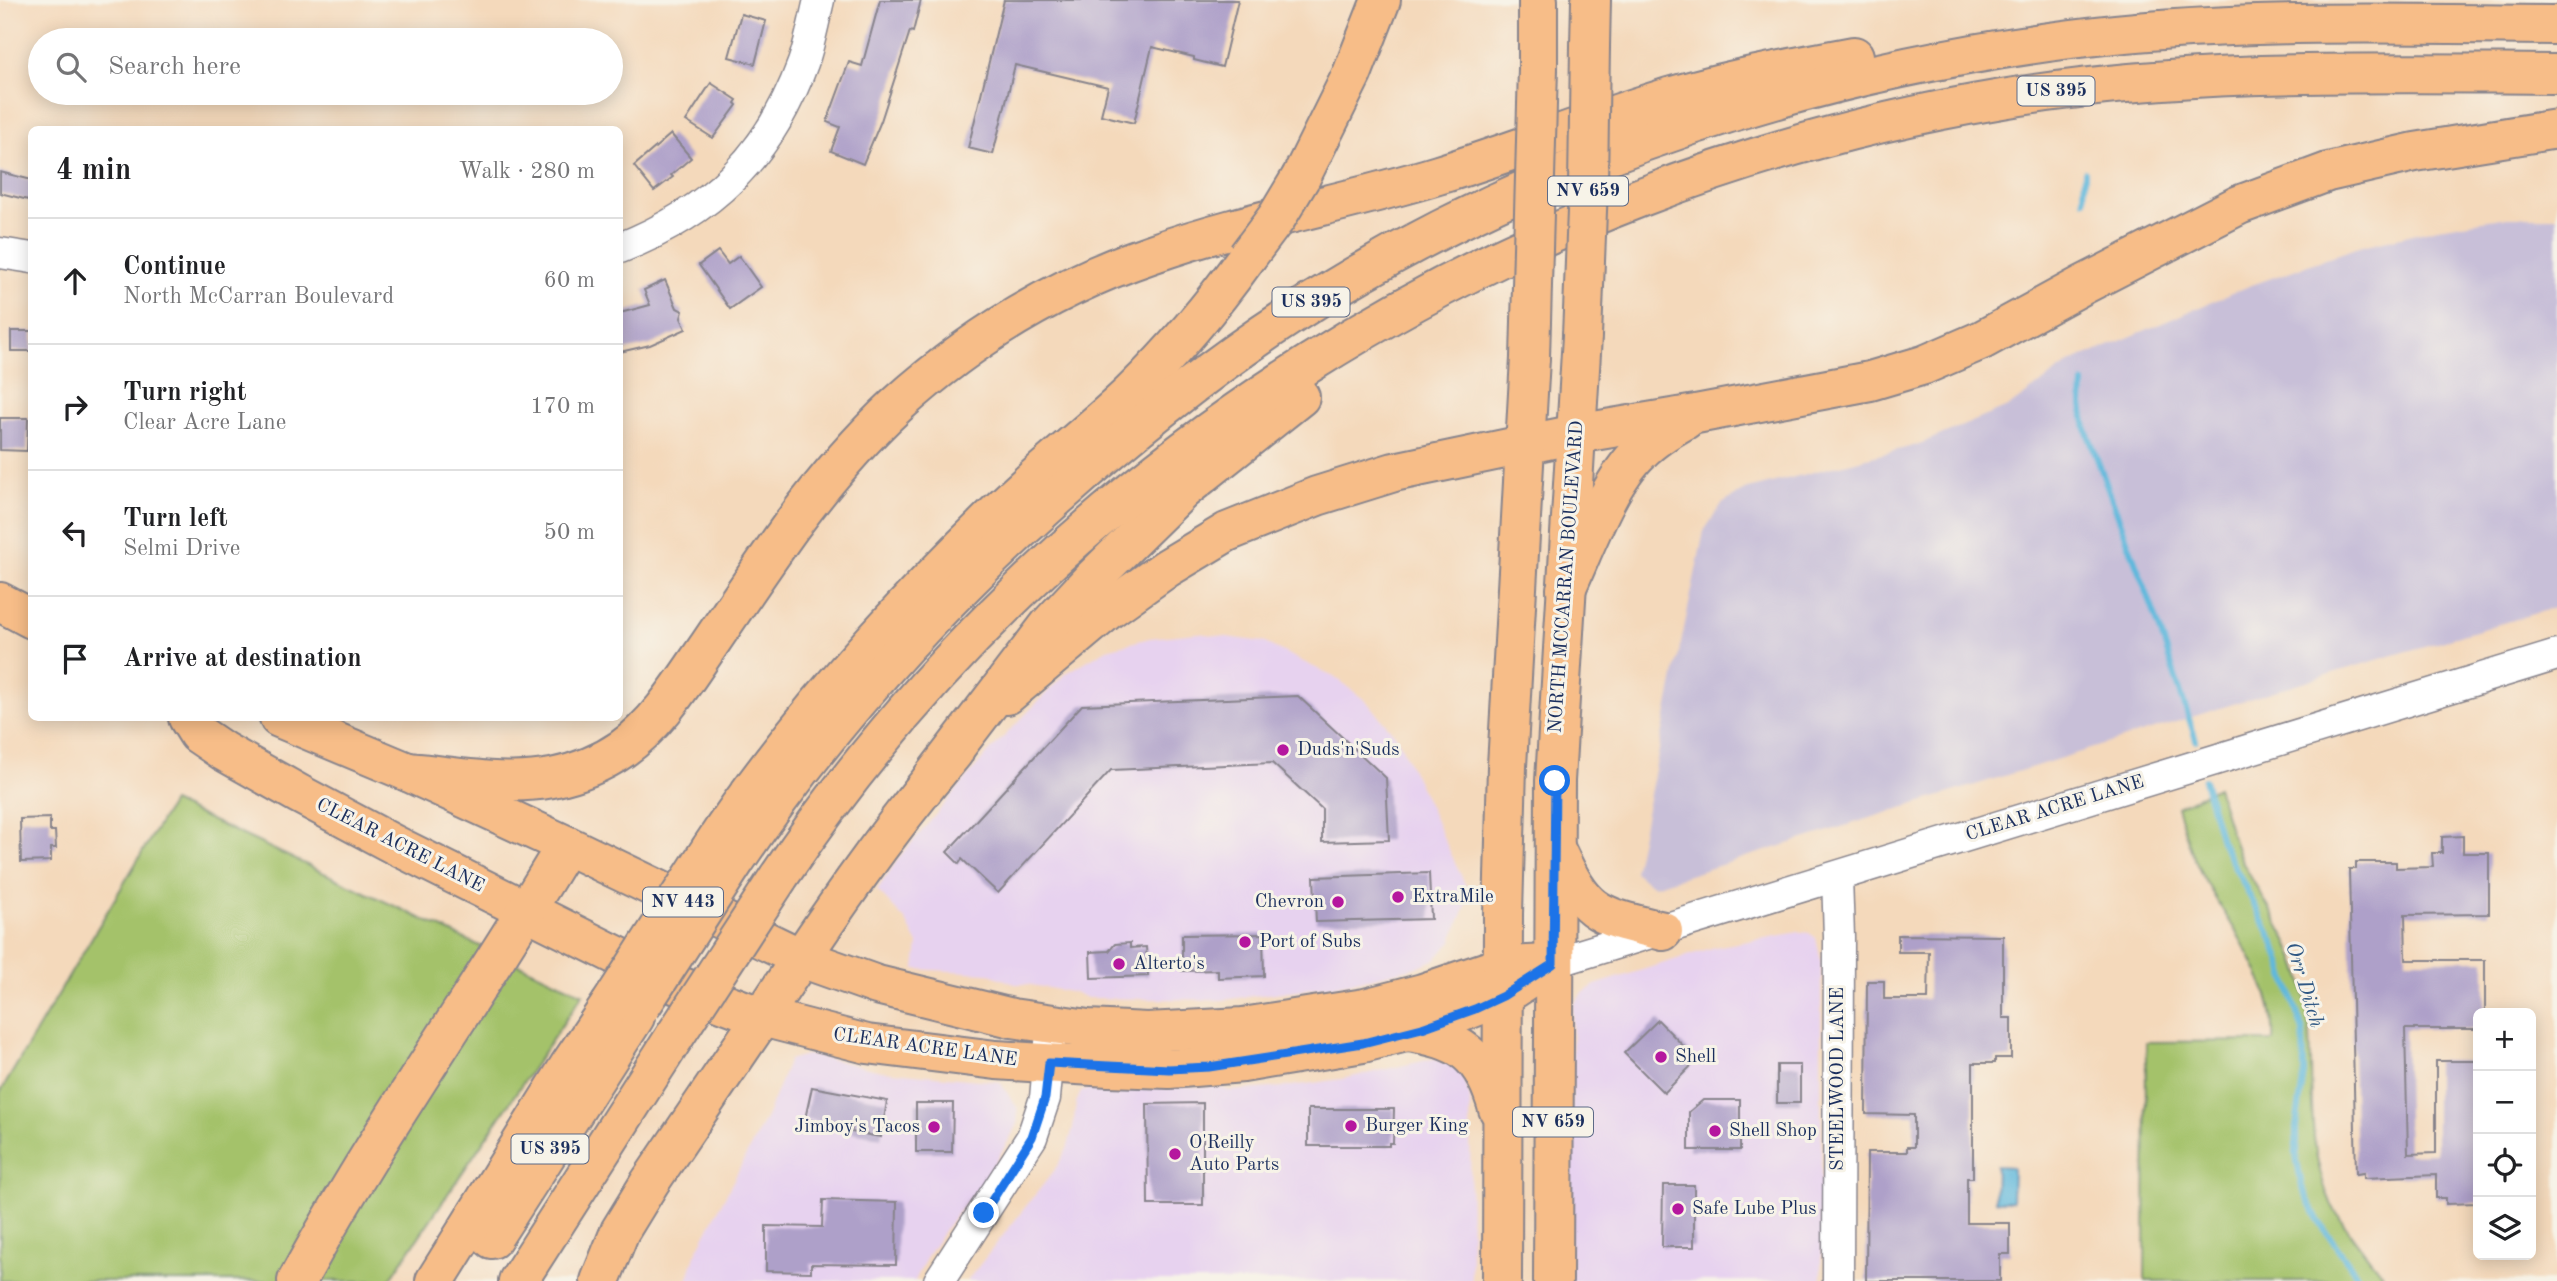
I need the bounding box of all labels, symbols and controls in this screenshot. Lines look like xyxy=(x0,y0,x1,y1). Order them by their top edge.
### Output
search box xyxy=(28,28,623,105)
icon: search xyxy=(52,48,90,86)
text: Search here xyxy=(108,54,241,80)
road number: US 395 xyxy=(2018,76,2094,106)
text: 4 min xyxy=(56,156,131,186)
text: Walk · 280 m xyxy=(459,160,595,183)
road number: NV 659 xyxy=(1548,176,1628,206)
text: Continue xyxy=(123,254,226,280)
icon: ahead xyxy=(56,262,94,300)
text: 60 m xyxy=(544,269,595,292)
text: North McCarran Boulevard xyxy=(123,285,394,308)
road number: US 395 xyxy=(1272,288,1350,316)
text: Turn right xyxy=(123,380,246,406)
icon: right xyxy=(56,388,94,426)
text: 170 m xyxy=(530,395,595,418)
text: Clear Acre Lane xyxy=(123,411,286,434)
street label: NORTH MCCARRAN BOULEVARD xyxy=(1547,420,1587,734)
text: Turn left xyxy=(123,506,228,532)
icon: left xyxy=(56,514,94,552)
text: 50 m xyxy=(544,521,595,544)
text: Selmi Drive xyxy=(123,537,240,560)
icon: arrive xyxy=(56,640,94,678)
text: Arrive at destination xyxy=(123,646,362,672)
place label: Duds'n'Suds xyxy=(1297,741,1400,760)
marker: Duds'n'Suds xyxy=(1275,742,1291,758)
route start xyxy=(1539,765,1570,796)
street label: CLEAR ACRE LANE xyxy=(1964,773,2146,845)
street label: CLEAR ACRE LANE xyxy=(313,795,487,897)
road number: NV 443 xyxy=(643,888,723,917)
place label: ExtraMile xyxy=(1412,888,1494,907)
marker: ExtraMile xyxy=(1390,889,1406,905)
place label: Chevron xyxy=(1255,893,1324,912)
marker: Chevron xyxy=(1330,894,1346,910)
place label: Port of Subs xyxy=(1259,933,1361,952)
marker: Port of Subs xyxy=(1237,934,1253,950)
water label: Orr Ditch xyxy=(2281,940,2327,1030)
place label: Alterto's xyxy=(1133,955,1205,974)
marker: Alterto's xyxy=(1111,956,1127,972)
street label: STEELWOOD LANE xyxy=(1829,987,1848,1171)
map controls xyxy=(2473,1008,2536,1260)
button: + xyxy=(2473,1008,2536,1071)
street label: CLEAR ACRE LANE xyxy=(832,1026,1018,1070)
place label: Shell xyxy=(1675,1048,1716,1067)
marker: Shell xyxy=(1653,1049,1669,1065)
button: − xyxy=(2473,1071,2536,1134)
road number: NV 659 xyxy=(1513,1107,1593,1136)
place label: Burger King xyxy=(1365,1117,1469,1136)
place label: Jimboy's Tacos xyxy=(794,1118,920,1137)
marker: Burger King xyxy=(1343,1118,1359,1134)
marker: Jimboy's Tacos xyxy=(926,1119,942,1135)
place label: Shell Shop xyxy=(1729,1122,1817,1141)
marker: Shell Shop xyxy=(1707,1123,1723,1139)
road number: US 395 xyxy=(512,1134,588,1164)
place label: O'Reilly Auto Parts xyxy=(1189,1134,1279,1175)
button: locate xyxy=(2473,1134,2536,1197)
marker: O'Reilly Auto Parts xyxy=(1167,1146,1183,1162)
route end xyxy=(968,1197,999,1228)
button: layers xyxy=(2473,1197,2536,1260)
place label: Safe Lube Plus xyxy=(1692,1200,1817,1219)
marker: Safe Lube Plus xyxy=(1670,1201,1686,1217)

